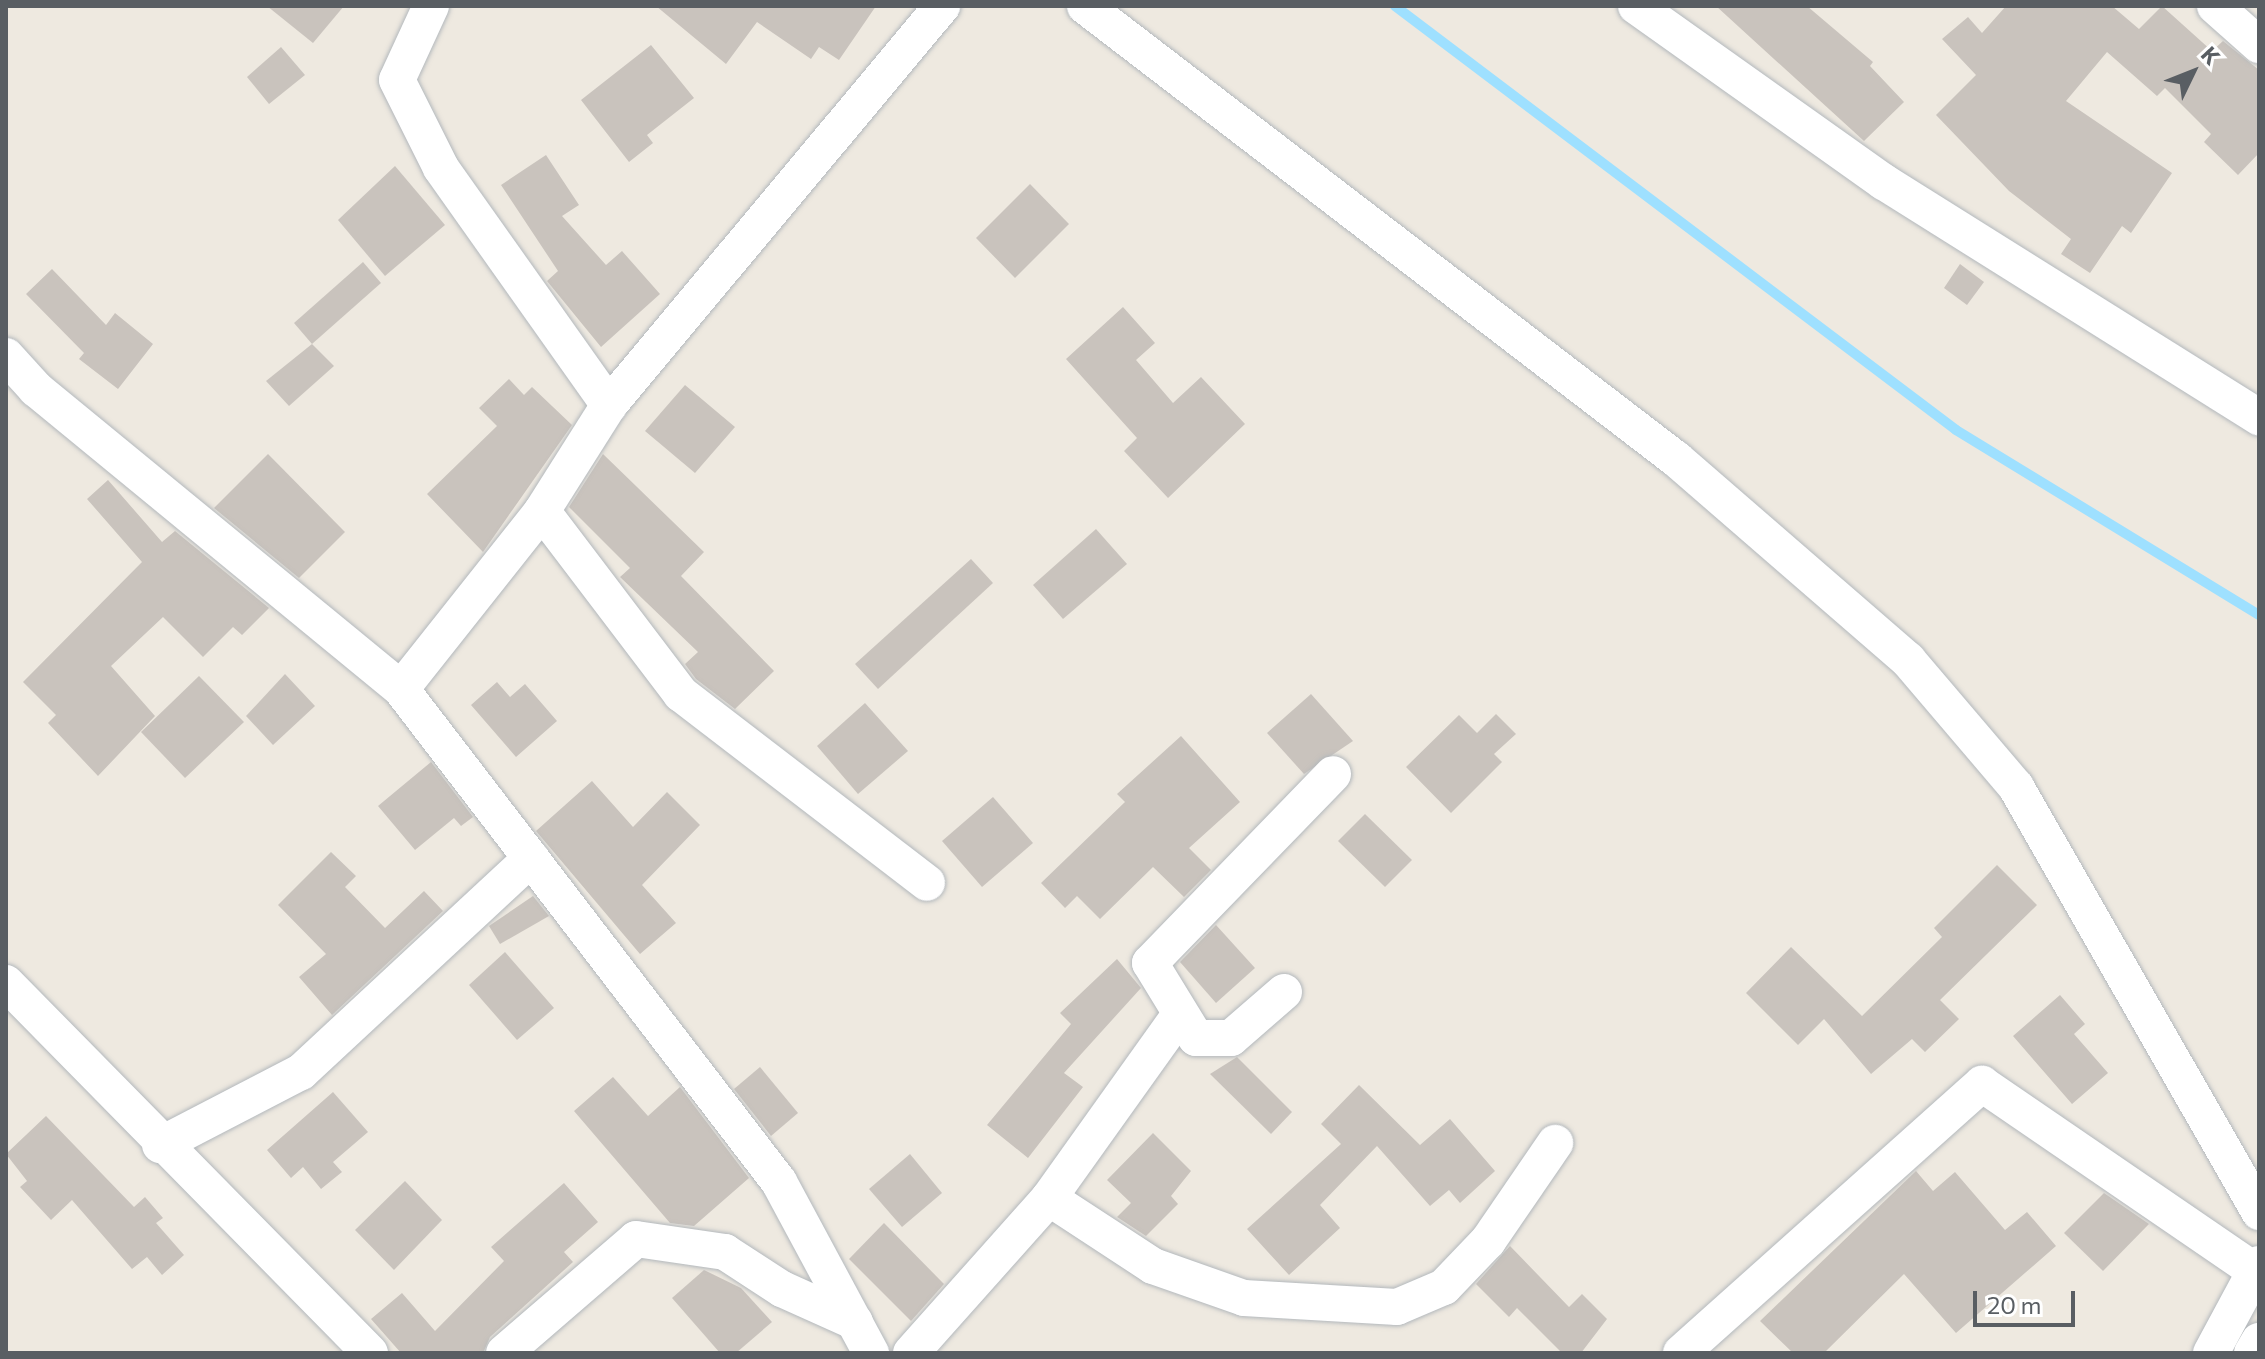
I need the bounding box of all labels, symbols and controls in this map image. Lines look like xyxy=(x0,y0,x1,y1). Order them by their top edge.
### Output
north arrow xyxy=(2153,32,2233,112)
text: K xyxy=(2196,40,2226,70)
scale bar xyxy=(1977,1275,2079,1325)
text: 20 m xyxy=(1987,1290,2041,1319)

